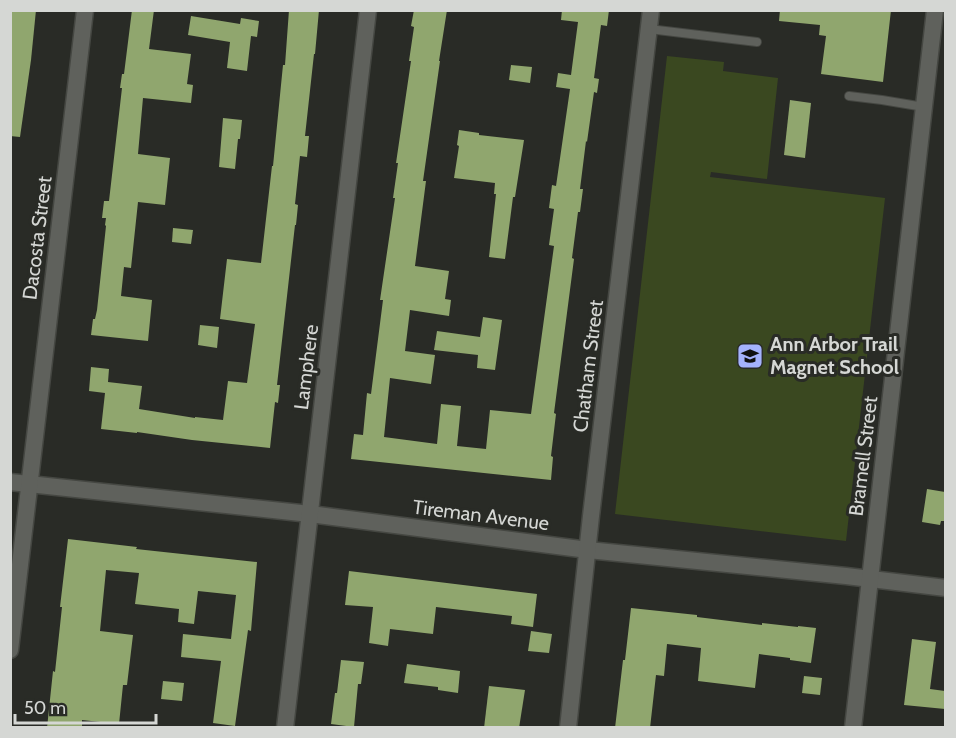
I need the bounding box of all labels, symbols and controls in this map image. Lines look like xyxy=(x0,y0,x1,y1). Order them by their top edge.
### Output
street label: Dacosta Street xyxy=(18,175,57,301)
street label: Chatham Street xyxy=(568,298,608,434)
street label: Lamphere xyxy=(289,323,323,411)
place label: Ann Arbor Trail Magnet School xyxy=(770,332,899,379)
school or university icon: Ann Arbor Trail Magnet School xyxy=(735,341,765,371)
street label: Bramell Street xyxy=(844,394,882,517)
street label: Tireman Avenue xyxy=(411,495,551,535)
scale bar xyxy=(15,687,156,725)
text: 50 m xyxy=(24,697,66,719)

